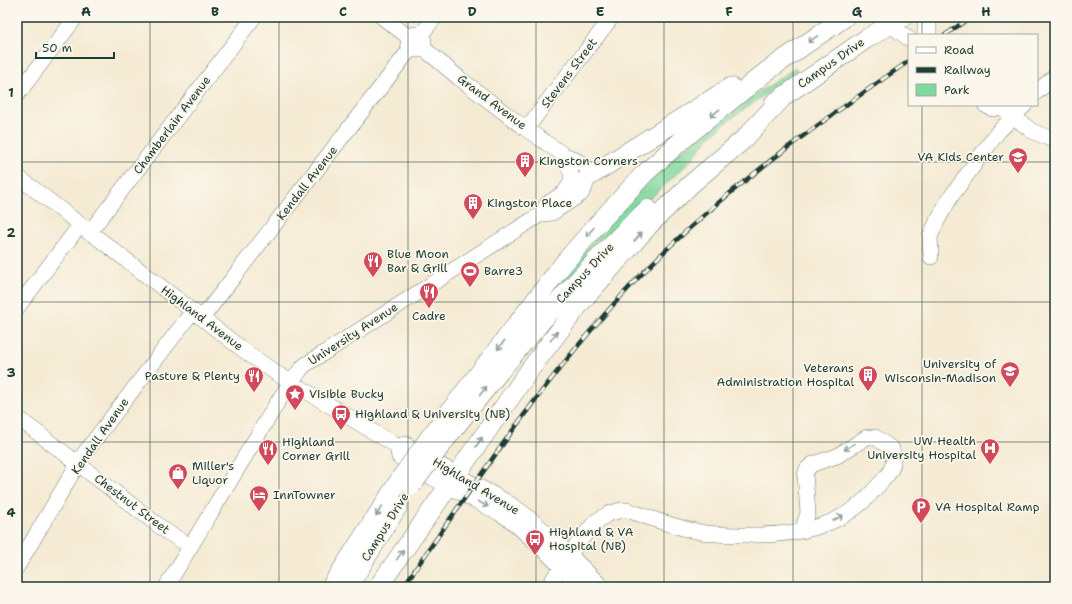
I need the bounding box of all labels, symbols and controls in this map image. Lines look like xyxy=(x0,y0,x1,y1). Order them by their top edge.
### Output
text: A xyxy=(81,3,91,20)
text: B xyxy=(211,3,219,20)
text: C xyxy=(339,3,347,20)
text: D xyxy=(467,3,477,20)
text: E xyxy=(596,3,605,20)
text: F xyxy=(725,3,733,20)
text: G xyxy=(852,3,863,20)
text: H xyxy=(981,3,991,20)
scale bar xyxy=(36,34,114,60)
street label: Campus Drive xyxy=(794,34,868,92)
legend xyxy=(908,34,1038,106)
street label: Stevens Street xyxy=(537,35,601,111)
one-way arrow xyxy=(808,35,819,43)
text: 50 m xyxy=(42,40,72,56)
text: Road xyxy=(944,42,975,58)
text: Railway xyxy=(944,62,991,78)
street label: Grand Avenue xyxy=(454,71,530,133)
street label: Chamberlain Avenue xyxy=(130,72,214,177)
text: Park xyxy=(944,82,970,98)
text: 1 xyxy=(8,84,14,101)
one-way arrow xyxy=(709,109,720,118)
street label: Kendall Avenue xyxy=(273,142,341,223)
school or university icon: VA Kids Center xyxy=(1007,146,1029,174)
place label: VA Kids Center xyxy=(917,149,1004,165)
building icon: Kingston Corners xyxy=(514,150,536,178)
place label: Kingston Corners xyxy=(539,153,638,169)
building icon: Kingston Place xyxy=(462,192,484,220)
place label: Kingston Place xyxy=(487,195,572,211)
text: 2 xyxy=(6,224,16,241)
one-way arrow xyxy=(586,227,595,237)
one-way arrow xyxy=(633,232,643,242)
street label: Campus Drive xyxy=(553,239,618,307)
place label: Blue Moon Bar & Grill xyxy=(387,246,449,276)
restaurant icon: Blue Moon Bar & Grill xyxy=(362,250,384,278)
sports icon: Barre3 xyxy=(459,260,481,288)
place label: Barre3 xyxy=(484,263,523,279)
restaurant icon: Cadre xyxy=(418,281,440,309)
street label: Highland Avenue xyxy=(158,282,246,354)
street label: University Avenue xyxy=(305,299,401,369)
place label: Cadre xyxy=(412,308,446,324)
one-way arrow xyxy=(550,331,558,342)
one-way arrow xyxy=(497,339,505,350)
place label: University of Wisconsin-Madison xyxy=(885,356,997,386)
place label: Veterans Administration Hospital xyxy=(716,360,854,390)
school or university icon: University of Wisconsin-Madison xyxy=(999,360,1021,388)
text: 3 xyxy=(6,364,16,381)
building icon: Veterans Administration Hospital xyxy=(857,364,879,392)
restaurant icon: Pasture & Plenty xyxy=(243,365,265,393)
place label: Pasture & Plenty xyxy=(145,368,240,384)
place icon: Visible Bucky xyxy=(284,383,306,411)
place label: Visible Bucky xyxy=(309,386,384,402)
one-way arrow xyxy=(479,386,488,397)
street label: Kendall Avenue xyxy=(68,394,132,477)
bus stop icon: Highland & University (NB) xyxy=(330,403,352,431)
place label: Highland & University (NB) xyxy=(355,406,510,422)
place label: UW Health University Hospital xyxy=(867,433,976,463)
place label: Highland Corner Grill xyxy=(282,434,350,464)
one-way arrow xyxy=(475,437,483,448)
hospital icon: UW Health University Hospital xyxy=(979,437,1001,465)
restaurant icon: Highland Corner Grill xyxy=(257,438,279,466)
one-way arrow xyxy=(844,443,855,451)
street label: Highland Avenue xyxy=(429,454,523,518)
place label: Miller's Liquor xyxy=(192,458,234,488)
shop icon: Miller's Liquor xyxy=(167,462,189,490)
street label: Chestnut Street xyxy=(91,470,173,538)
hotel icon: InnTowner xyxy=(248,484,270,512)
place label: InnTowner xyxy=(273,487,336,503)
street label: Campus Drive xyxy=(358,490,413,564)
parking icon: VA Hospital Ramp xyxy=(910,496,932,524)
place label: VA Hospital Ramp xyxy=(935,499,1040,515)
one-way arrow xyxy=(476,501,488,508)
text: 4 xyxy=(6,504,16,521)
one-way arrow xyxy=(375,505,383,516)
one-way arrow xyxy=(832,514,844,521)
place label: Highland & VA Hospital (NB) xyxy=(549,524,634,554)
bus stop icon: Highland & VA Hospital (NB) xyxy=(524,528,546,556)
one-way arrow xyxy=(396,550,404,561)

